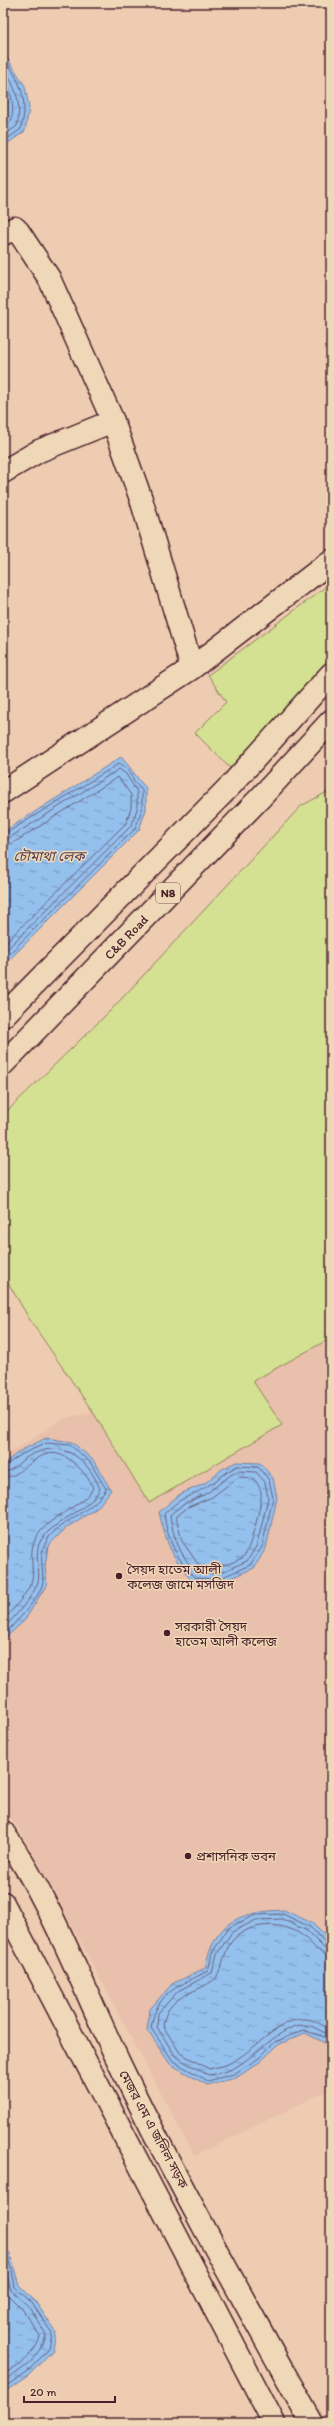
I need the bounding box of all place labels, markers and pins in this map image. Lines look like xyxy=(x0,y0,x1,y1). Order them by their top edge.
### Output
place label: সৈয়দ হাতেম আলী কলেজ জামে মসজিদ xyxy=(126,1562,235,1592)
marker: সৈয়দ হাতেম আলী কলেজ জামে মসজিদ xyxy=(114,1571,124,1581)
place label: সরকারী সৈয়দ হাতেম আলী কলেজ xyxy=(174,1619,278,1649)
marker: সরকারী সৈয়দ হাতেম আলী কলেজ xyxy=(162,1628,172,1638)
place label: প্রশাসনিক ভবন xyxy=(196,1849,276,1864)
marker: প্রশাসনিক ভবন xyxy=(183,1851,193,1861)

